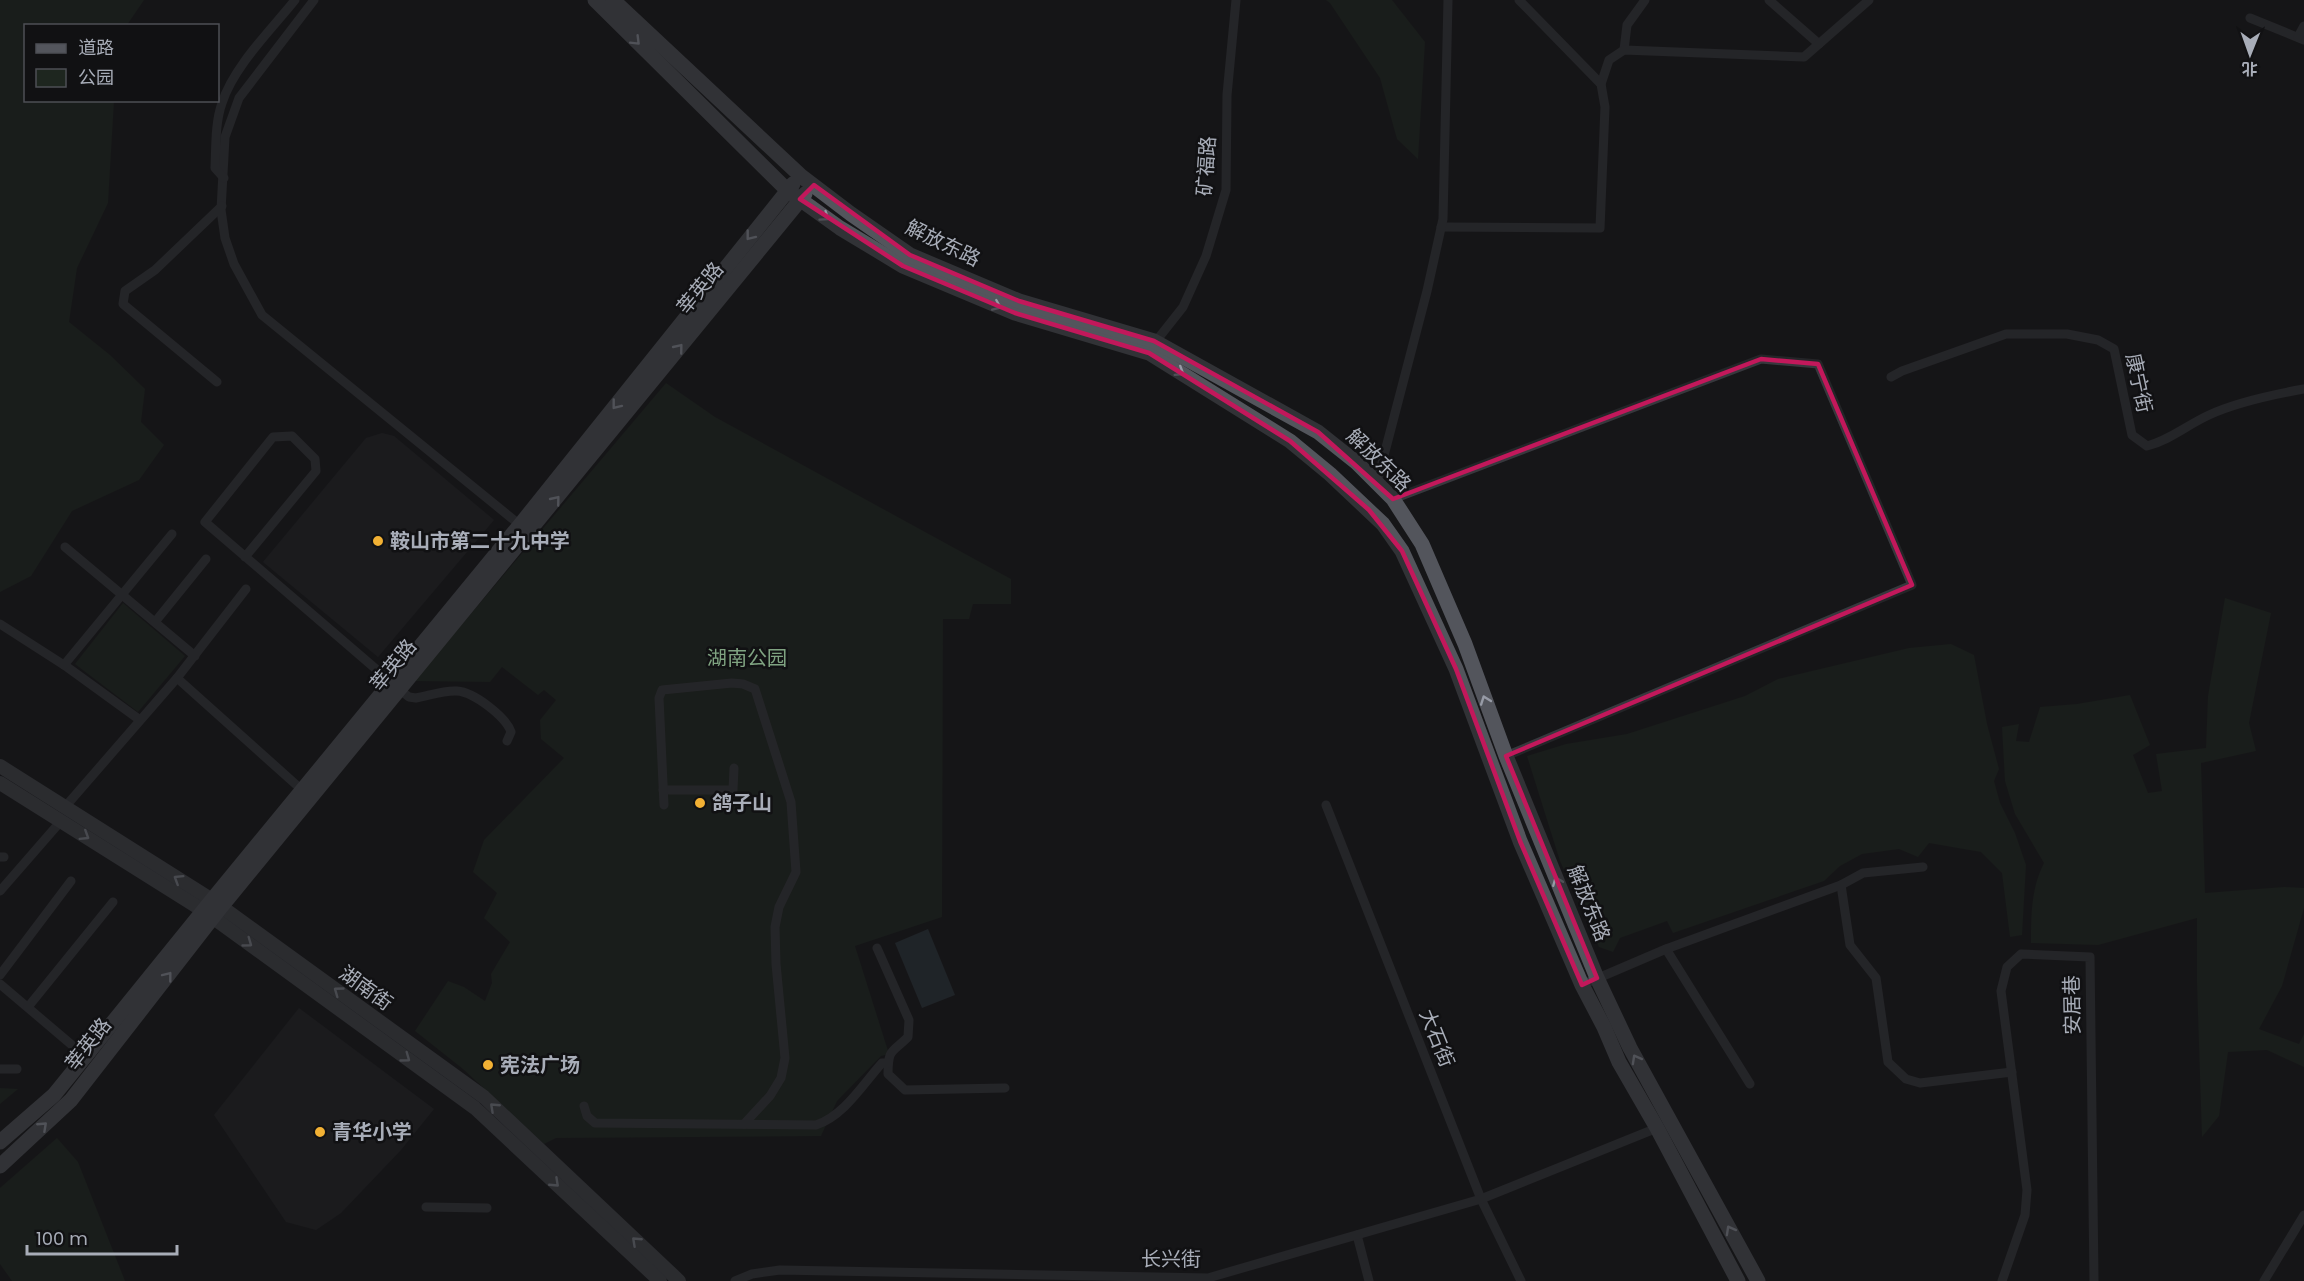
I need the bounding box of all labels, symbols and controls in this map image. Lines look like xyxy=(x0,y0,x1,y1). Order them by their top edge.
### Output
legend xyxy=(24,24,219,102)
north arrow xyxy=(2220,24,2280,84)
one-way arrow xyxy=(629,34,640,45)
text: 道路 xyxy=(78,35,114,60)
text: 北 xyxy=(2242,57,2258,80)
text: 公园 xyxy=(78,65,114,90)
street label: 矿福路 xyxy=(1190,135,1222,197)
one-way arrow xyxy=(818,210,829,221)
street label: 解放东路 xyxy=(901,213,985,273)
one-way arrow xyxy=(747,230,758,241)
street label: 莘英路 xyxy=(670,256,730,320)
one-way arrow xyxy=(991,298,1002,310)
one-way arrow xyxy=(671,344,682,355)
street label: 康宁街 xyxy=(2119,351,2159,415)
one-way arrow xyxy=(1173,365,1184,376)
one-way arrow xyxy=(612,399,623,410)
street label: 解放东路 xyxy=(1341,422,1417,498)
one-way arrow xyxy=(549,495,560,506)
place label: 鞍山市第二十九中学 xyxy=(390,527,570,555)
marker: 鞍山市第二十九中学 xyxy=(371,534,385,548)
street label: 莘英路 xyxy=(363,633,423,697)
park label: 湖南公园 xyxy=(707,644,787,672)
one-way arrow xyxy=(1480,695,1493,705)
place label: 鸽子山 xyxy=(712,789,772,817)
marker: 鸽子山 xyxy=(693,796,707,810)
one-way arrow xyxy=(79,829,89,841)
street label: 解放东路 xyxy=(1561,861,1617,945)
one-way arrow xyxy=(174,875,185,886)
one-way arrow xyxy=(1552,876,1564,887)
one-way arrow xyxy=(241,936,252,947)
street label: 湖南街 xyxy=(334,959,398,1017)
one-way arrow xyxy=(160,972,171,983)
street label: 安居巷 xyxy=(2057,975,2087,1035)
one-way arrow xyxy=(333,988,344,999)
street label: 大石街 xyxy=(1413,1005,1461,1071)
street label: 莘英路 xyxy=(58,1012,118,1076)
one-way arrow xyxy=(399,1051,410,1062)
place label: 宪法广场 xyxy=(500,1051,580,1079)
one-way arrow xyxy=(1632,1055,1643,1065)
marker: 宪法广场 xyxy=(481,1058,495,1072)
one-way arrow xyxy=(491,1103,501,1114)
place label: 青华小学 xyxy=(332,1118,412,1146)
one-way arrow xyxy=(36,1122,47,1133)
marker: 青华小学 xyxy=(313,1125,327,1139)
one-way arrow xyxy=(548,1176,558,1187)
scale bar xyxy=(27,1218,177,1256)
one-way arrow xyxy=(1726,1225,1737,1236)
text: 100 m xyxy=(36,1226,88,1251)
one-way arrow xyxy=(633,1237,643,1248)
street label: 长兴街 xyxy=(1141,1245,1201,1273)

